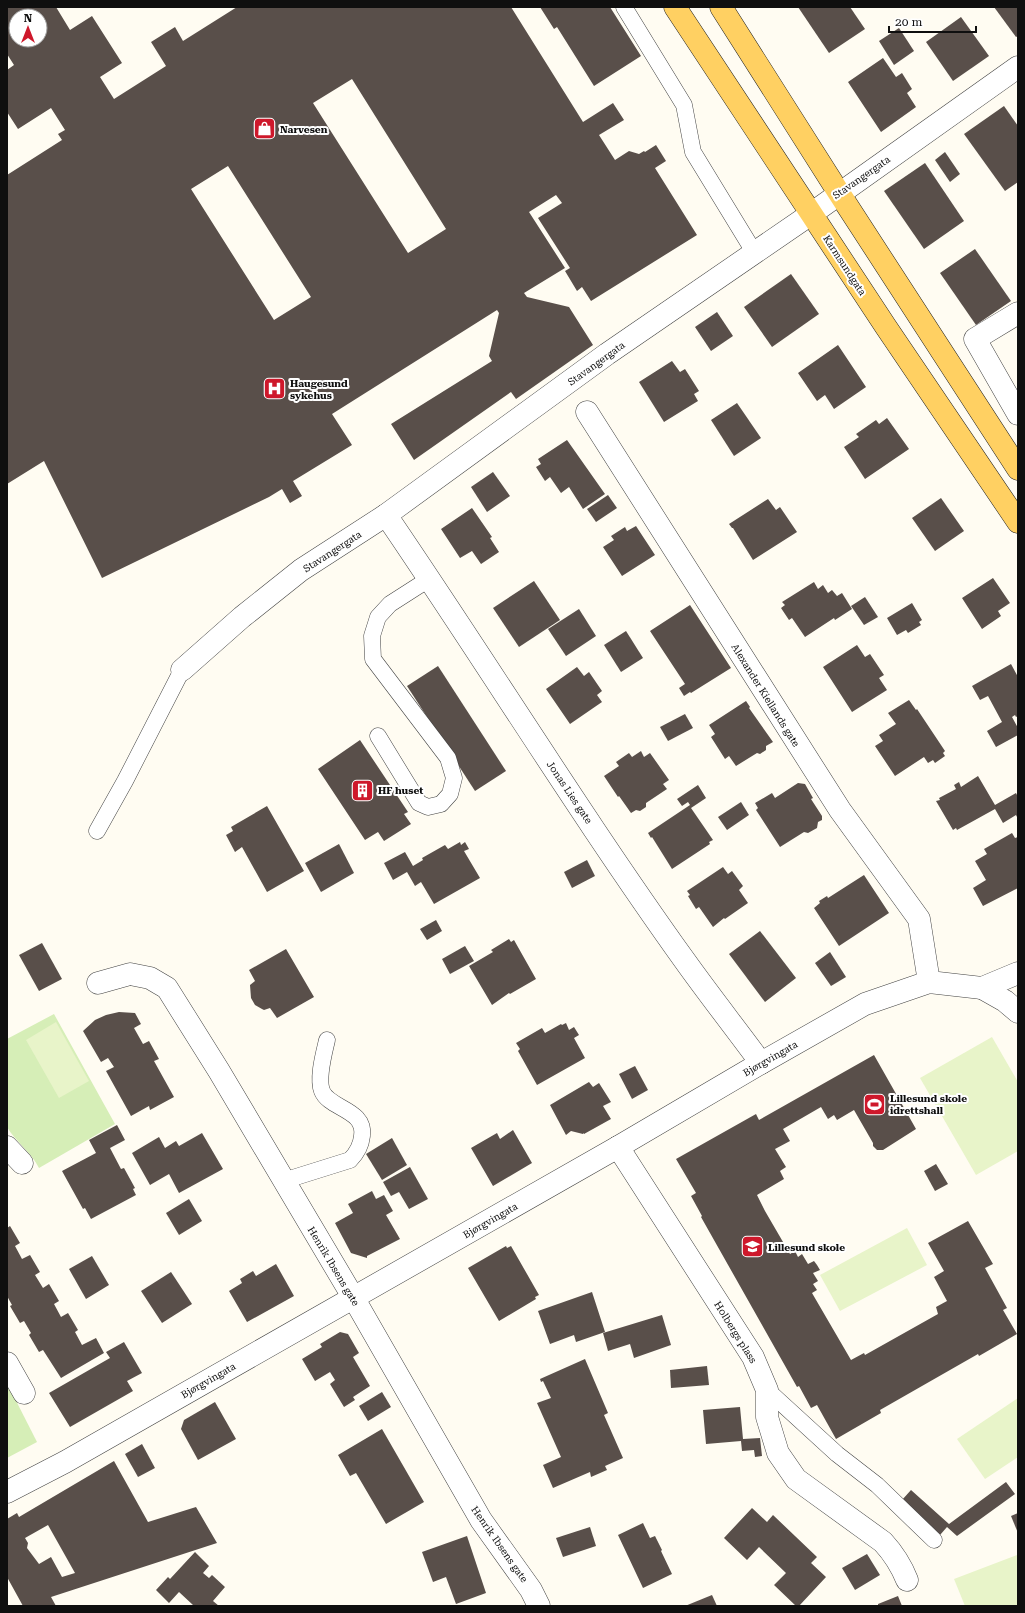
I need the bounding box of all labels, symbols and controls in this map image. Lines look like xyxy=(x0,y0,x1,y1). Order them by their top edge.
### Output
north arrow xyxy=(8,8,48,48)
scale bar xyxy=(889,8,976,34)
text: N xyxy=(24,12,33,25)
text: 20 m xyxy=(895,15,922,29)
shop icon: Narvesen xyxy=(251,116,277,142)
place label: Narvesen xyxy=(280,124,328,135)
street label: Stavangergata xyxy=(831,153,892,201)
street label: Karmsundgata xyxy=(821,233,868,298)
street label: Stavangergata xyxy=(566,339,627,388)
hospital icon: Haugesund sykehus xyxy=(261,376,287,402)
place label: Haugesund sykehus xyxy=(290,378,348,401)
street label: Stavangergata xyxy=(301,528,364,574)
street label: Alexander Kiellands gate xyxy=(729,642,802,749)
street label: Jonas Lies gate xyxy=(545,759,595,826)
building icon: HF huset xyxy=(350,777,376,803)
place label: HF huset xyxy=(378,785,423,796)
street label: Bjørgvingata xyxy=(741,1038,800,1078)
sports icon: Lillesund skole idrettshall xyxy=(861,1091,887,1117)
place label: Lillesund skole idrettshall xyxy=(890,1093,967,1116)
street label: Bjørgvingata xyxy=(461,1200,520,1240)
street label: Henrik Ibsens gate xyxy=(306,1225,362,1308)
school or university icon: Lillesund skole xyxy=(739,1234,765,1260)
place label: Lillesund skole xyxy=(768,1242,845,1253)
street label: Holbergs plass xyxy=(712,1299,759,1365)
street label: Bjørgvingata xyxy=(179,1360,238,1400)
street label: Henrik Ibsens gate xyxy=(469,1504,530,1585)

